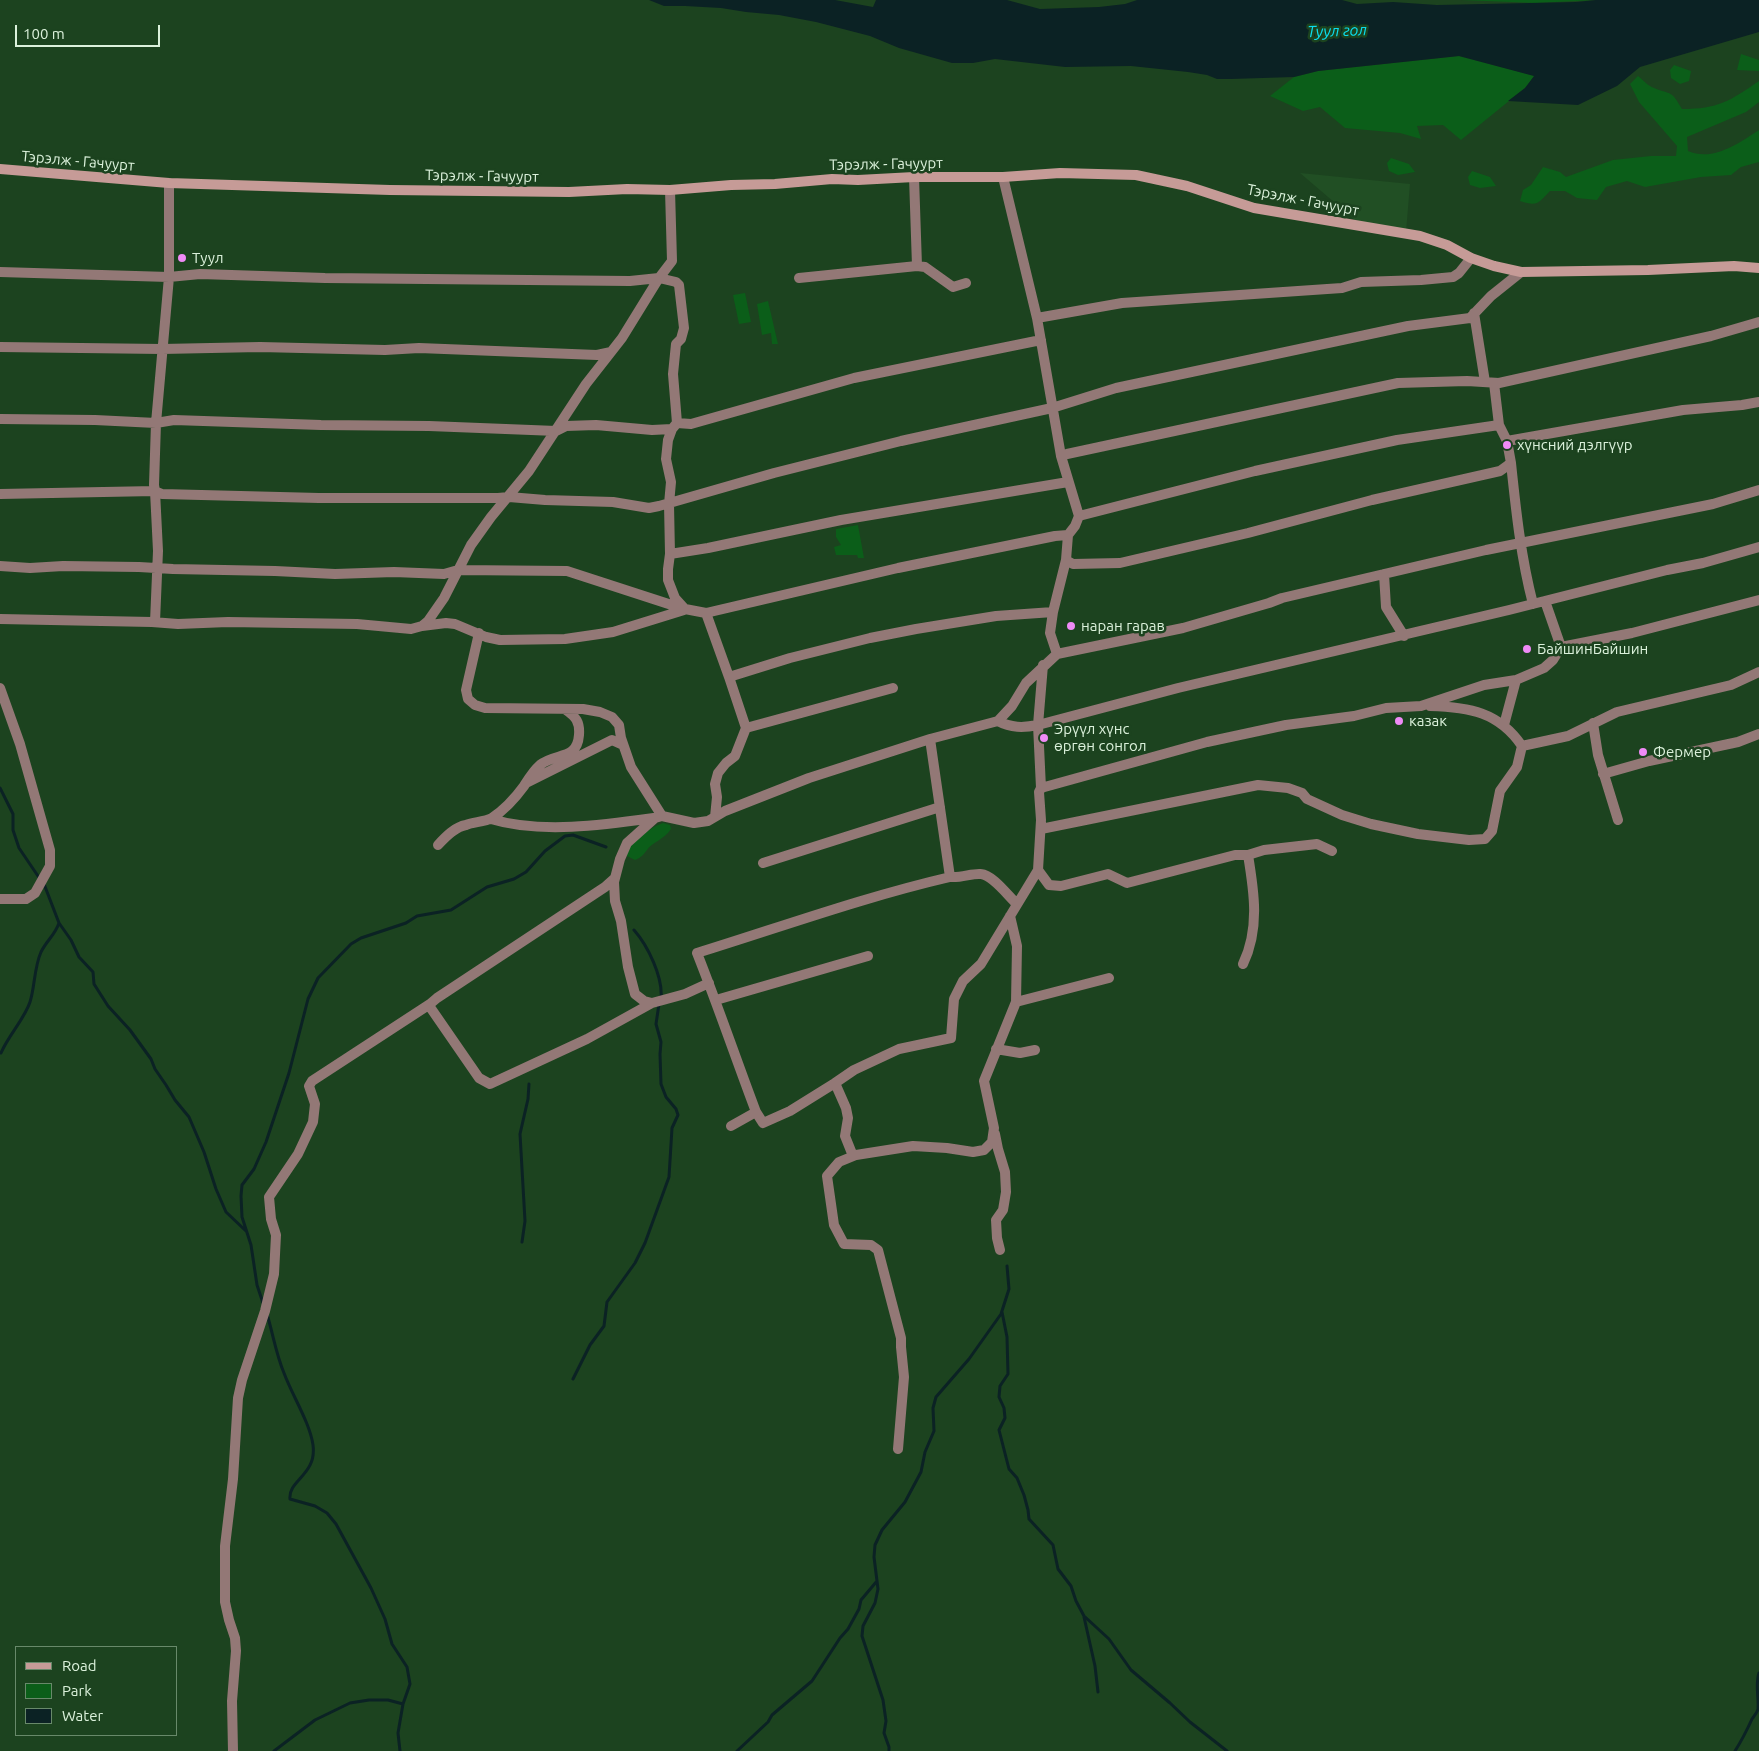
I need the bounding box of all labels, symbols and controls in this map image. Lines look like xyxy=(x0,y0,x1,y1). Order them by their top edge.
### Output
scale bar xyxy=(18,15,162,47)
water label: Туул гол xyxy=(1307,20,1367,42)
text: 100 m xyxy=(23,25,65,42)
street label: Тэрэлж - Гачуурт xyxy=(21,147,135,175)
street label: Тэрэлж - Гачуурт xyxy=(829,154,943,174)
street label: Тэрэлж - Гачуурт xyxy=(425,166,539,186)
street label: Тэрэлж - Гачуурт xyxy=(1245,180,1361,220)
place label: Туул xyxy=(192,249,223,267)
marker: Туул xyxy=(176,252,188,264)
place label: хүнсний дэлгүүр xyxy=(1517,436,1632,454)
marker: хүнсний дэлгүүр xyxy=(1501,439,1513,451)
place label: наран гарав xyxy=(1081,617,1165,635)
marker: наран гарав xyxy=(1065,620,1077,632)
place label: БайшинБайшин xyxy=(1537,640,1648,658)
marker: БайшинБайшин xyxy=(1521,643,1533,655)
place label: казак xyxy=(1409,712,1447,730)
marker: казак xyxy=(1393,715,1405,727)
place label: Эрүүл хүнс өргөн сонгол xyxy=(1054,720,1147,755)
marker: Эрүүл хүнс өргөн сонгол xyxy=(1038,732,1050,744)
place label: Фермер xyxy=(1653,743,1711,761)
marker: Фермер xyxy=(1637,746,1649,758)
legend xyxy=(15,1646,178,1736)
text: Road xyxy=(62,1657,97,1674)
text: Park xyxy=(62,1682,92,1699)
text: Water xyxy=(62,1707,103,1724)

